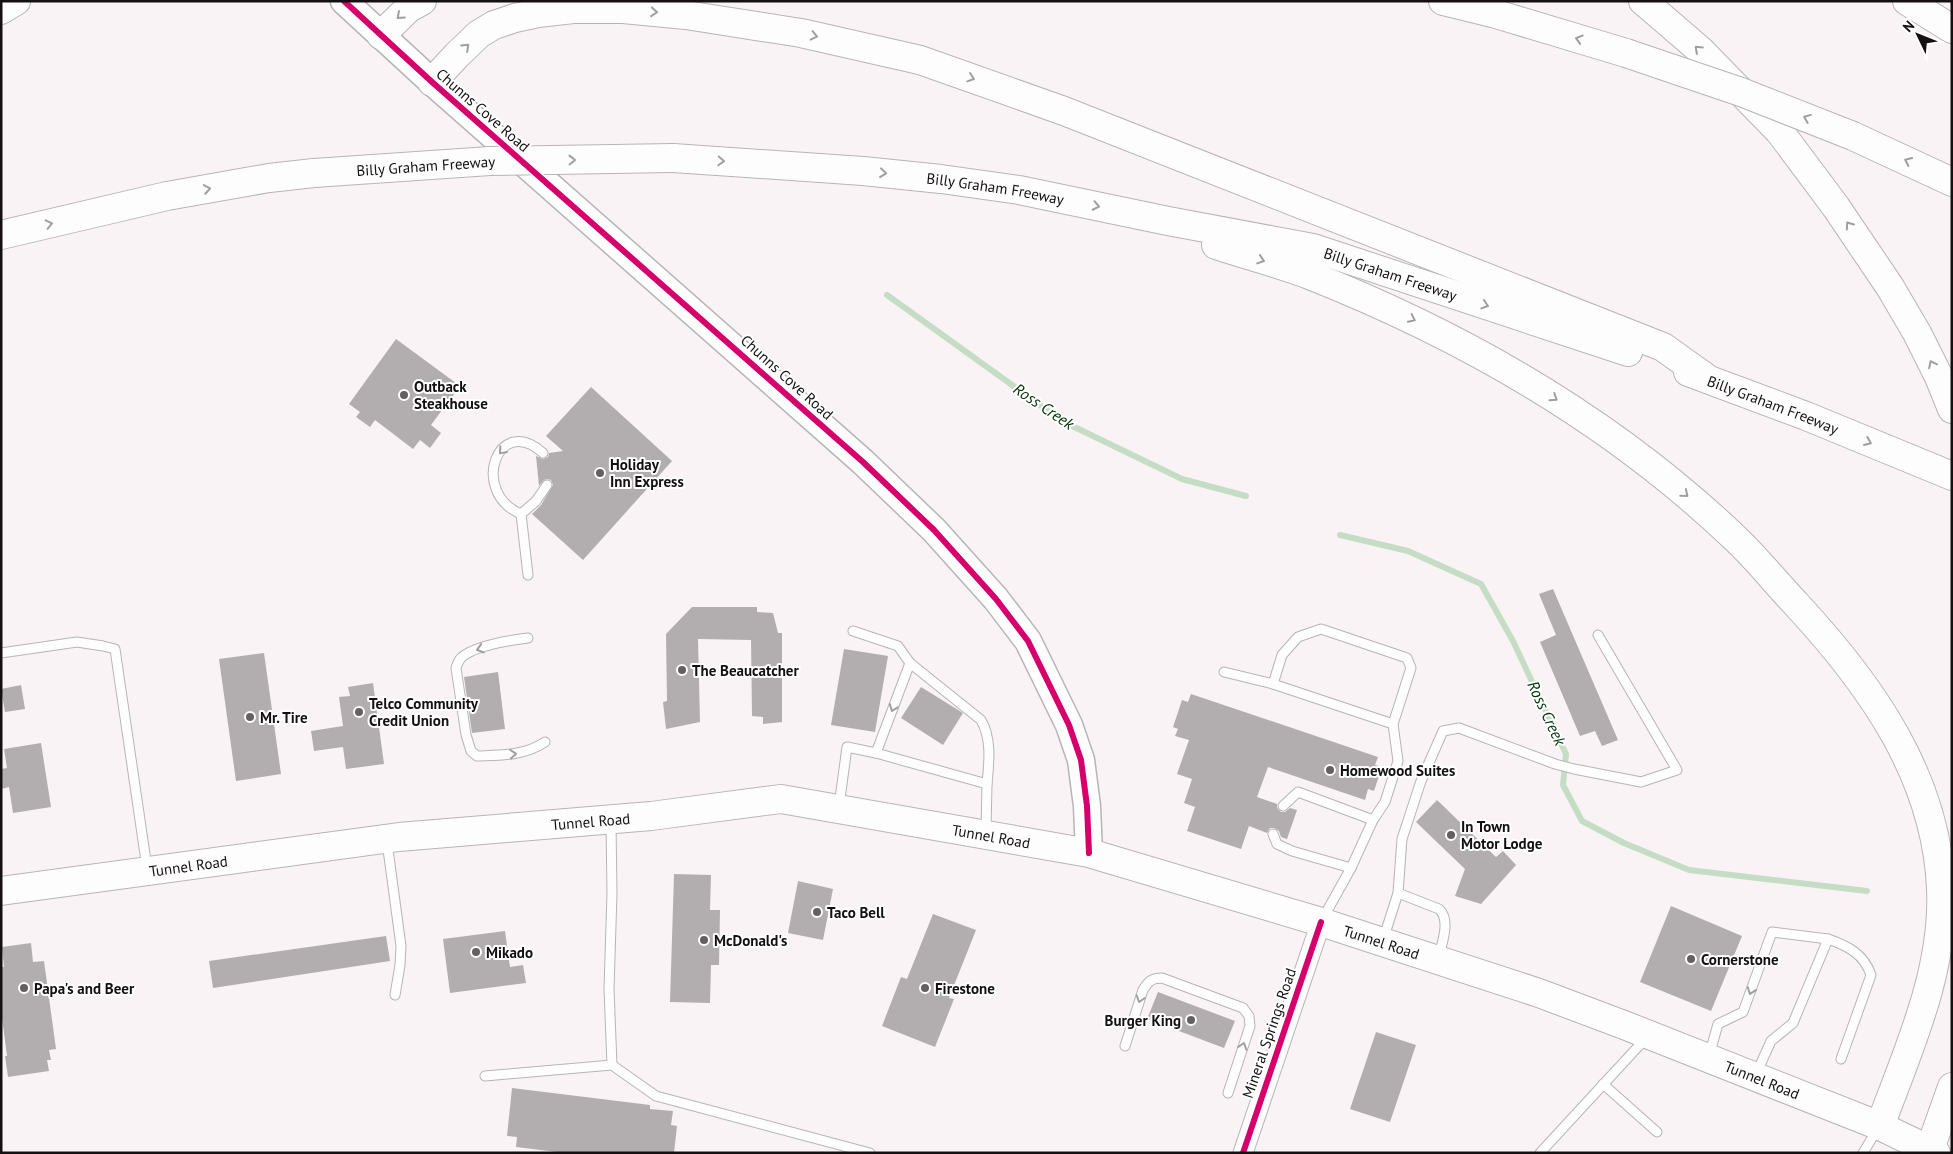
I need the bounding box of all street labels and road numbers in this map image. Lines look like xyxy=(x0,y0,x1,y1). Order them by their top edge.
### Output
street label: Chunns Cove Road xyxy=(432,64,534,156)
street label: Billy Graham Freeway xyxy=(356,151,495,180)
street label: Billy Graham Freeway xyxy=(926,168,1066,209)
street label: Billy Graham Freeway xyxy=(1322,243,1460,304)
street label: Chunns Cove Road xyxy=(737,330,837,424)
street label: Billy Graham Freeway xyxy=(1705,371,1842,438)
street label: Tunnel Road xyxy=(550,808,631,834)
street label: Tunnel Road xyxy=(951,820,1032,852)
street label: Tunnel Road xyxy=(148,851,229,880)
street label: Tunnel Road xyxy=(1341,920,1422,963)
street label: Mineral Springs Road xyxy=(1238,966,1300,1100)
street label: Tunnel Road xyxy=(1722,1056,1802,1103)

